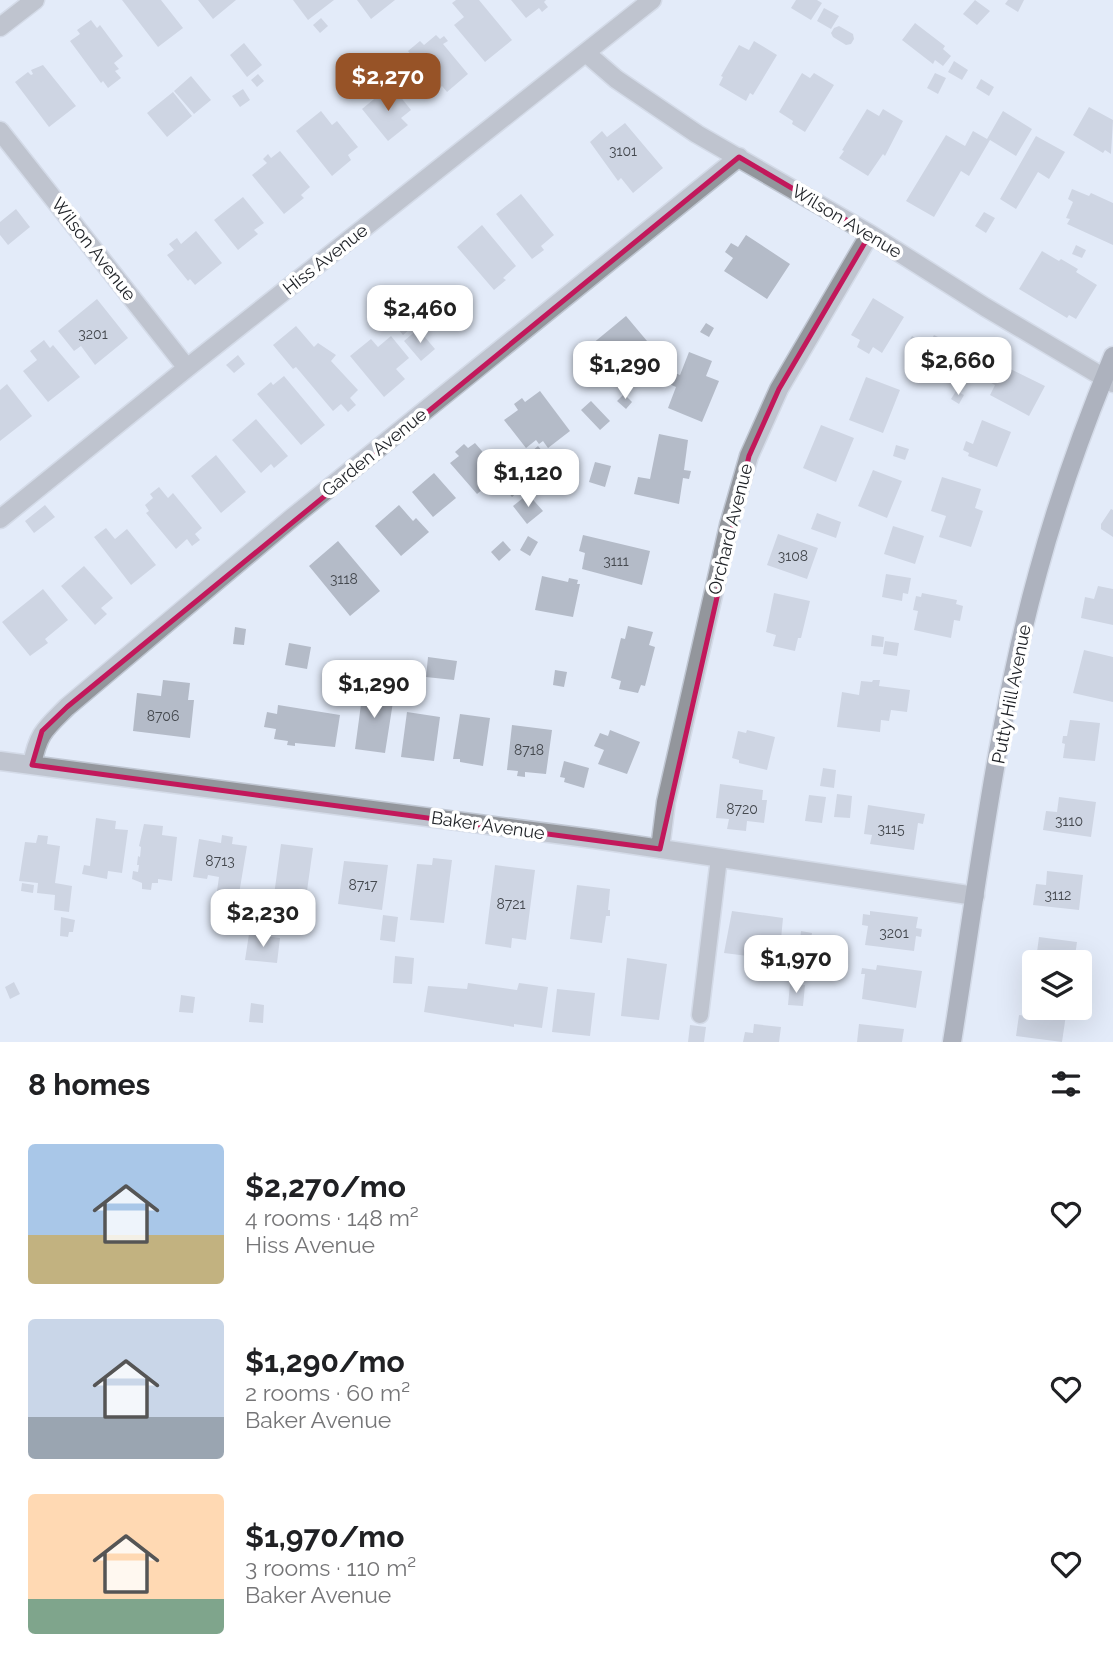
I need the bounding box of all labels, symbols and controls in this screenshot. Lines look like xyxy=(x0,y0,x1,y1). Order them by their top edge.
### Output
pin: $2,270 xyxy=(331,54,445,113)
text: $2,270 xyxy=(352,62,424,89)
house number: 3101 xyxy=(609,143,637,159)
street label: Wilson Avenue xyxy=(788,180,906,262)
street label: Wilson Avenue xyxy=(47,193,141,305)
street label: Hiss Avenue xyxy=(278,219,372,299)
pin: $2,460 xyxy=(363,286,477,345)
text: $2,460 xyxy=(383,294,457,321)
house number: 3201 xyxy=(78,326,108,342)
pin: $2,660 xyxy=(901,338,1015,397)
pin: $1,290 xyxy=(568,342,682,401)
text: $2,660 xyxy=(921,346,995,373)
text: $1,290 xyxy=(589,350,661,377)
street label: Garden Avenue xyxy=(318,403,431,501)
pin: $1,120 xyxy=(471,449,585,509)
text: $1,120 xyxy=(493,458,563,485)
street label: Orchard Avenue xyxy=(704,461,757,597)
house number: 3108 xyxy=(778,548,808,564)
house number: 3111 xyxy=(603,553,629,569)
house number: 3118 xyxy=(330,571,358,587)
street label: Putty Hill Avenue xyxy=(987,622,1035,765)
pin: $1,290 xyxy=(317,660,431,720)
text: $1,290 xyxy=(338,669,410,696)
house number: 8706 xyxy=(147,708,179,724)
house number: 8718 xyxy=(514,742,544,758)
house number: 8720 xyxy=(726,801,758,817)
street label: Baker Avenue xyxy=(430,807,547,843)
house number: 3110 xyxy=(1055,813,1083,829)
house number: 3115 xyxy=(877,821,905,837)
house number: 8713 xyxy=(205,853,235,869)
house number: 8717 xyxy=(348,877,378,893)
house number: 3112 xyxy=(1045,887,1071,903)
pin: $2,230 xyxy=(206,890,320,949)
house number: 8721 xyxy=(496,896,526,912)
text: $2,230 xyxy=(227,898,299,925)
house number: 3201 xyxy=(879,925,909,941)
pin: $1,970 xyxy=(739,936,853,995)
text: $1,970 xyxy=(760,944,832,971)
map controls xyxy=(1022,950,1092,1020)
button: layers xyxy=(1022,950,1092,1020)
icon: filters xyxy=(1047,1065,1085,1103)
text: 8 homes xyxy=(28,1067,150,1102)
text: $2,270/mo xyxy=(245,1169,406,1204)
icon: home xyxy=(84,1172,168,1256)
icon: heart xyxy=(1047,1195,1085,1233)
text: 4 rooms · 148 m² xyxy=(245,1204,419,1231)
text: Hiss Avenue xyxy=(245,1231,375,1258)
text: $1,290/mo xyxy=(245,1344,405,1379)
icon: home xyxy=(84,1347,168,1431)
icon: heart xyxy=(1047,1370,1085,1408)
text: 2 rooms · 60 m² xyxy=(245,1379,410,1406)
text: Baker Avenue xyxy=(245,1406,391,1433)
text: $1,970/mo xyxy=(245,1519,404,1554)
icon: home xyxy=(84,1522,168,1606)
icon: heart xyxy=(1047,1545,1085,1583)
text: 3 rooms · 110 m² xyxy=(245,1554,416,1581)
text: Baker Avenue xyxy=(245,1581,391,1608)

